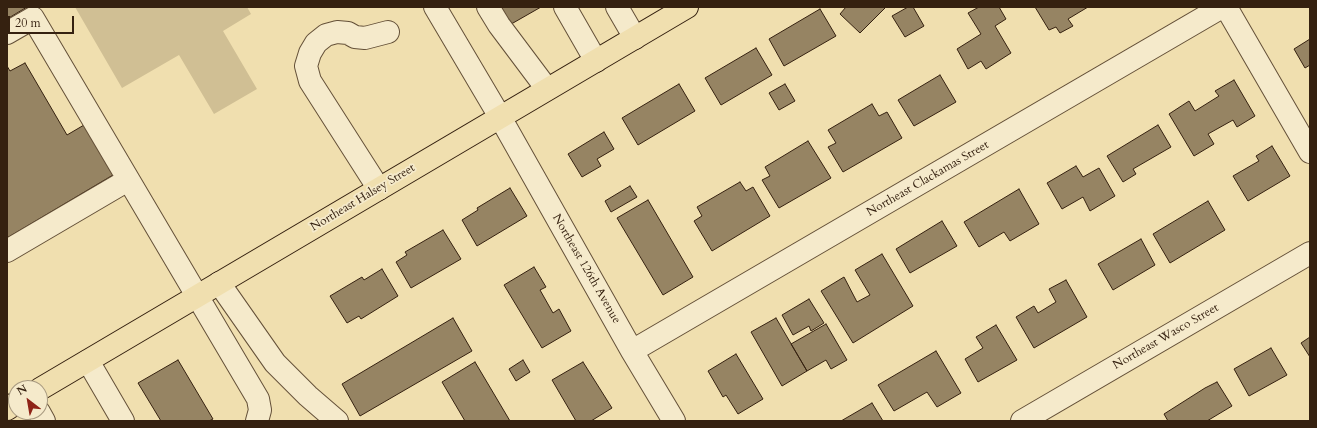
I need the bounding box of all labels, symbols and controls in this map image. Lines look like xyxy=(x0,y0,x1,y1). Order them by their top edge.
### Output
scale bar xyxy=(10,8,76,34)
text: 20 m xyxy=(15,15,41,31)
street label: Northeast Clackamas Street xyxy=(864,138,992,220)
street label: Northeast Halsey Street xyxy=(308,161,418,235)
street label: Northeast 126th Avenue xyxy=(549,212,623,326)
street label: Northeast Wasco Street xyxy=(1111,301,1221,373)
north arrow xyxy=(8,380,48,420)
text: N xyxy=(14,381,30,399)

